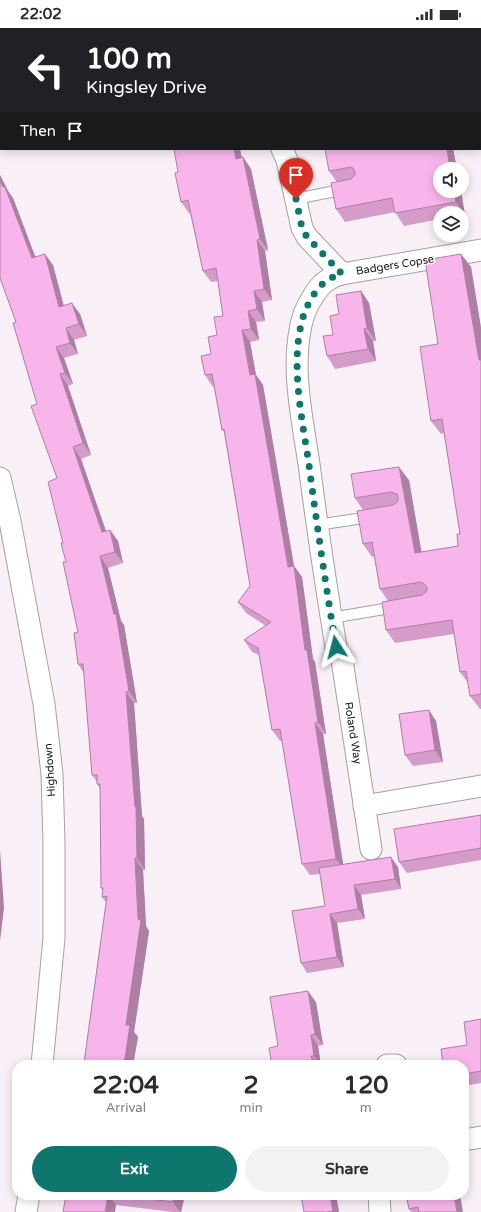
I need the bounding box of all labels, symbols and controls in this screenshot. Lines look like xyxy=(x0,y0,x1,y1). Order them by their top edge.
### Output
text: 22:02 xyxy=(20,5,62,23)
text: 100 m xyxy=(86,42,172,76)
icon: left xyxy=(20,44,72,96)
text: Kingsley Drive xyxy=(86,76,207,98)
icon: arrive xyxy=(64,120,86,142)
text: Then xyxy=(20,122,56,140)
pin xyxy=(279,158,313,199)
map controls xyxy=(433,162,469,242)
button: sound xyxy=(433,162,469,198)
icon: arrive xyxy=(285,164,307,186)
button: layers xyxy=(433,206,469,242)
street label: Badgers Copse xyxy=(355,252,435,278)
position arrow xyxy=(315,626,357,668)
street label: Roland Way xyxy=(342,701,364,765)
street label: Highdown xyxy=(42,743,58,797)
text: 22:04 xyxy=(93,1071,159,1100)
text: 2 xyxy=(244,1071,259,1100)
text: 120 xyxy=(343,1071,388,1100)
text: Arrival xyxy=(106,1100,146,1116)
text: min xyxy=(240,1100,263,1116)
text: m xyxy=(360,1100,372,1116)
button: Exit xyxy=(32,1146,237,1192)
button: Share xyxy=(245,1146,449,1192)

